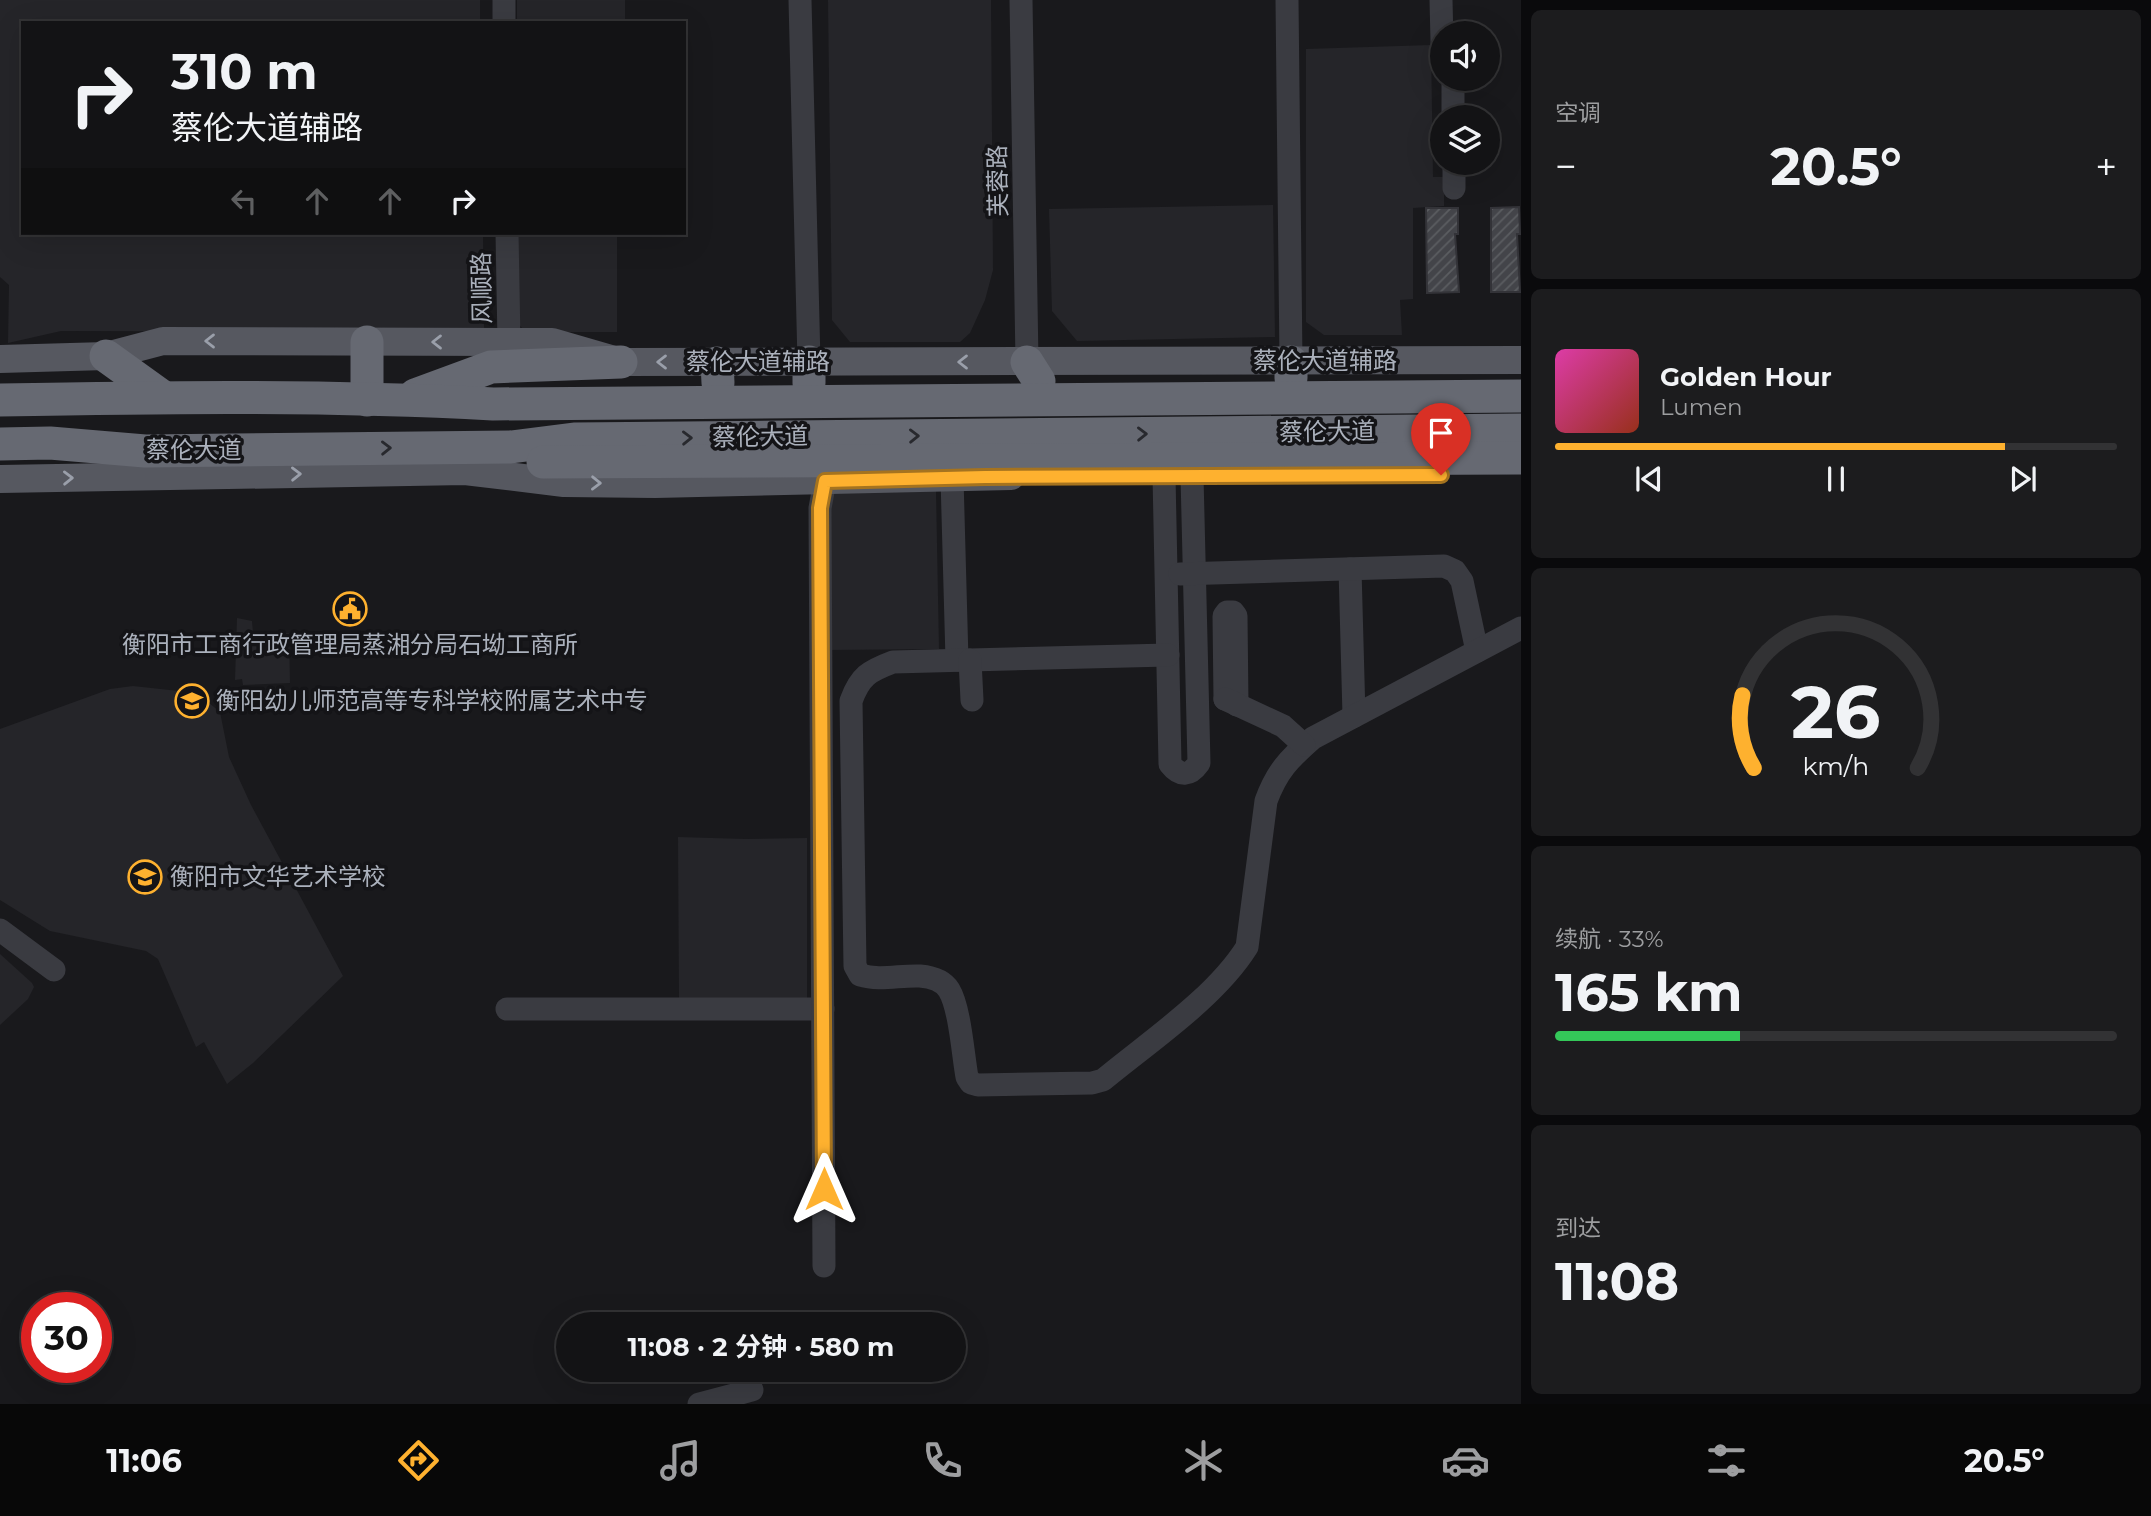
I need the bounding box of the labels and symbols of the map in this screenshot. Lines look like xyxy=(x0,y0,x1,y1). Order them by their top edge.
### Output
street label: 芙蓉路 xyxy=(982,145,1013,217)
street label: 风顺路 xyxy=(466,252,497,324)
one-way arrow xyxy=(204,333,214,349)
one-way arrow xyxy=(431,334,442,350)
street label: 蔡伦大道辅路 xyxy=(1253,346,1397,375)
street label: 蔡伦大道辅路 xyxy=(686,347,830,376)
one-way arrow xyxy=(957,354,968,370)
one-way arrow xyxy=(656,355,667,370)
pin xyxy=(1411,403,1471,475)
street label: 蔡伦大道 xyxy=(1279,416,1375,447)
street label: 蔡伦大道 xyxy=(712,421,808,452)
one-way arrow xyxy=(1137,426,1148,442)
one-way arrow xyxy=(910,428,920,444)
one-way arrow xyxy=(682,430,693,446)
street label: 蔡伦大道 xyxy=(146,435,242,464)
one-way arrow xyxy=(381,441,392,456)
one-way arrow xyxy=(291,466,301,482)
one-way arrow xyxy=(63,470,74,486)
one-way arrow xyxy=(591,475,602,491)
public building icon: 衡阳市工商行政管理局蒸湘分局石坳工商所 xyxy=(331,590,369,628)
place label: 衡阳市工商行政管理局蒸湘分局石坳工商所 xyxy=(122,630,578,659)
school or university icon: 衡阳幼儿师范高等专科学校附属艺术中专 xyxy=(173,682,211,720)
place label: 衡阳幼儿师范高等专科学校附属艺术中专 xyxy=(216,686,648,715)
school or university icon: 衡阳市文华艺术学校 xyxy=(126,858,164,896)
place label: 衡阳市文华艺术学校 xyxy=(170,862,386,891)
position arrow xyxy=(787,1152,861,1226)
speed limit sign: 30 xyxy=(21,1292,112,1383)

